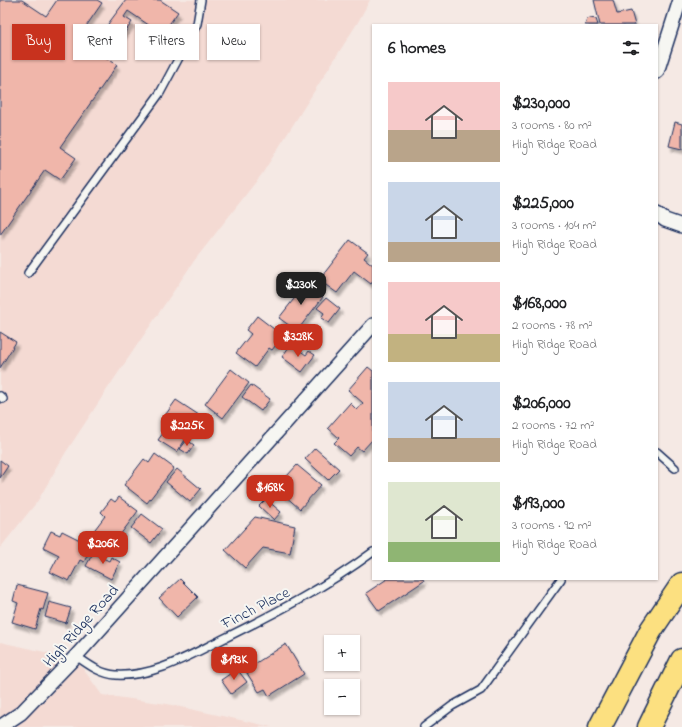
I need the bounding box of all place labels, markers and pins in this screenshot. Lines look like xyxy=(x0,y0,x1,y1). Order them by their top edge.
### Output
pin: $230K xyxy=(273,272,329,306)
pin: $328K xyxy=(270,324,326,358)
pin: $225K xyxy=(159,413,215,447)
pin: $168K xyxy=(242,475,298,509)
pin: $206K xyxy=(75,531,131,565)
pin: $193K xyxy=(206,647,262,681)

